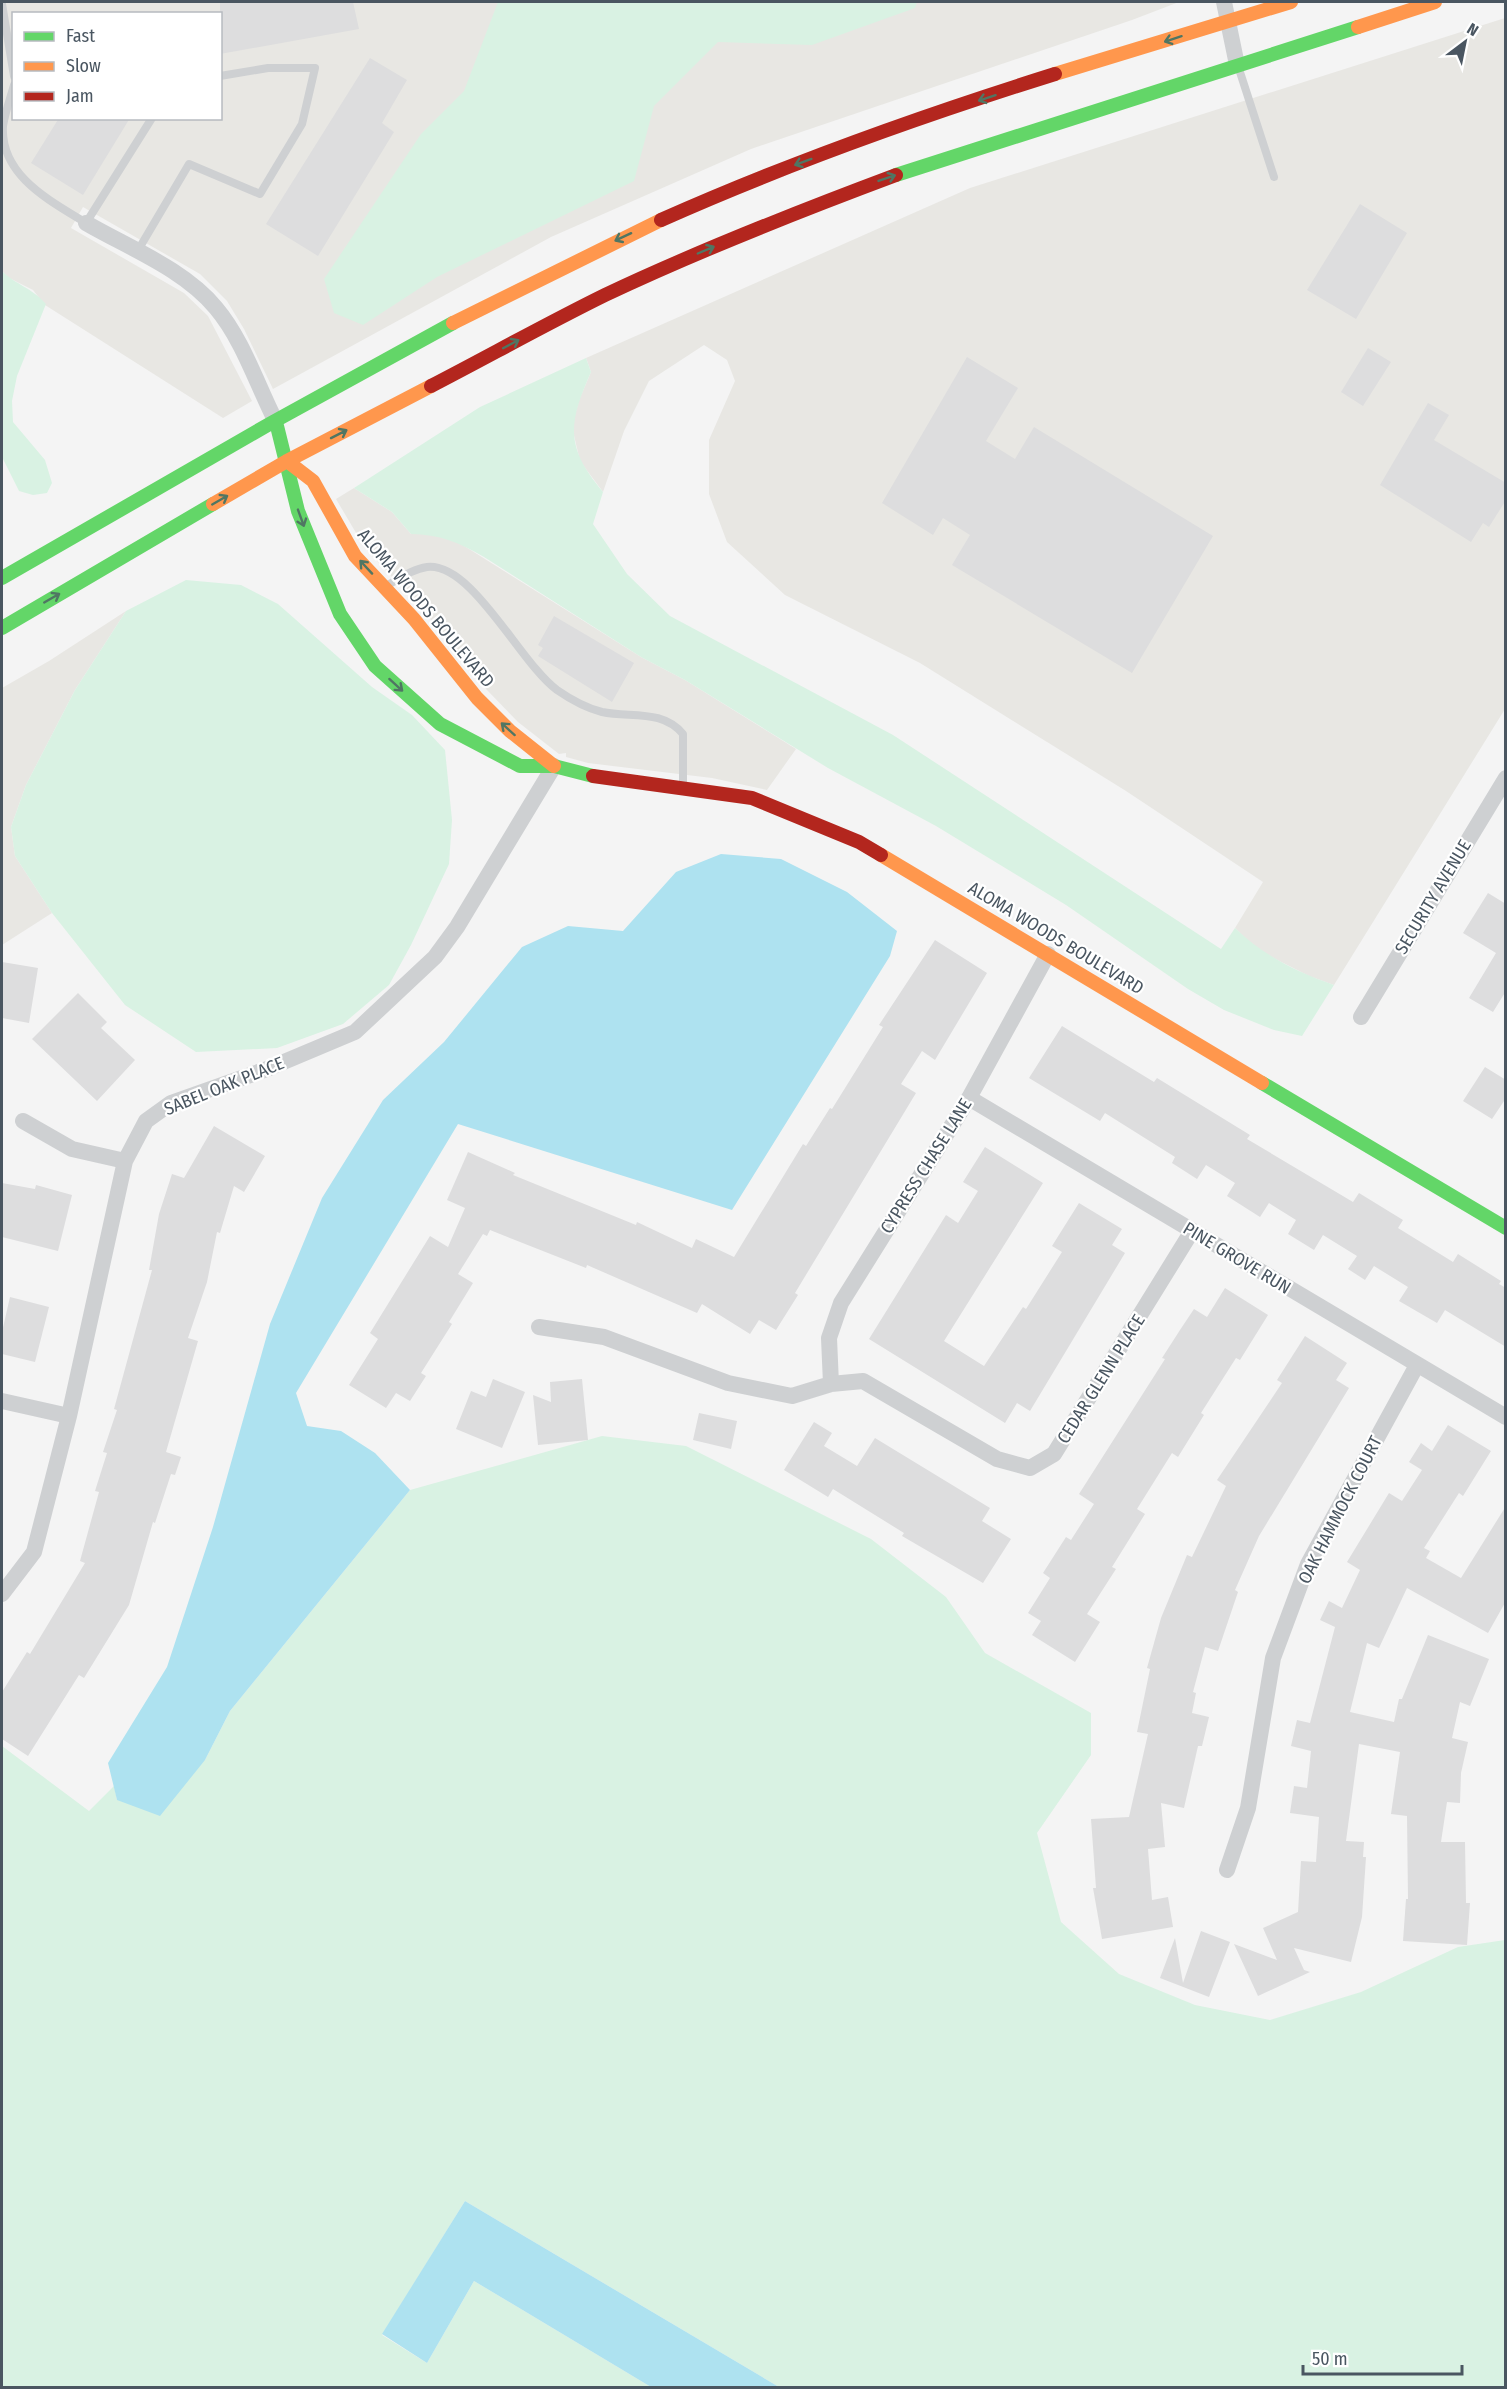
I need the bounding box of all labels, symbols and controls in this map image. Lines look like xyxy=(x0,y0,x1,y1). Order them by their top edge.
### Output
legend xyxy=(12,12,222,120)
north arrow xyxy=(1435,12,1495,72)
text: N xyxy=(1464,19,1482,40)
text: Fast xyxy=(66,25,95,47)
one-way arrow xyxy=(1164,34,1183,45)
text: Slow xyxy=(66,55,101,77)
text: Jam xyxy=(66,85,94,107)
one-way arrow xyxy=(978,93,997,104)
one-way arrow xyxy=(794,157,813,168)
one-way arrow xyxy=(877,172,896,183)
one-way arrow xyxy=(614,232,632,243)
one-way arrow xyxy=(696,244,714,255)
one-way arrow xyxy=(502,338,520,349)
one-way arrow xyxy=(329,428,347,439)
one-way arrow xyxy=(211,494,228,506)
one-way arrow xyxy=(297,508,308,526)
street label: ALOMA WOODS BOULEVARD xyxy=(353,524,499,692)
one-way arrow xyxy=(359,560,373,575)
one-way arrow xyxy=(43,592,60,604)
one-way arrow xyxy=(389,678,404,692)
one-way arrow xyxy=(501,722,516,736)
street label: SECURITY AVENUE xyxy=(1390,836,1476,958)
street label: ALOMA WOODS BOULEVARD xyxy=(964,877,1148,999)
street label: SABEL OAK PLACE xyxy=(161,1052,287,1120)
street label: CYPRESS CHASE LANE xyxy=(876,1094,976,1238)
street label: PINE GROVE RUN xyxy=(1179,1217,1295,1299)
street label: CEDAR GLENN PLACE xyxy=(1052,1310,1150,1448)
street label: OAK HAMMOCK COURT xyxy=(1293,1432,1387,1588)
scale bar xyxy=(1303,2338,1462,2376)
text: 50 m xyxy=(1312,2348,1348,2370)

